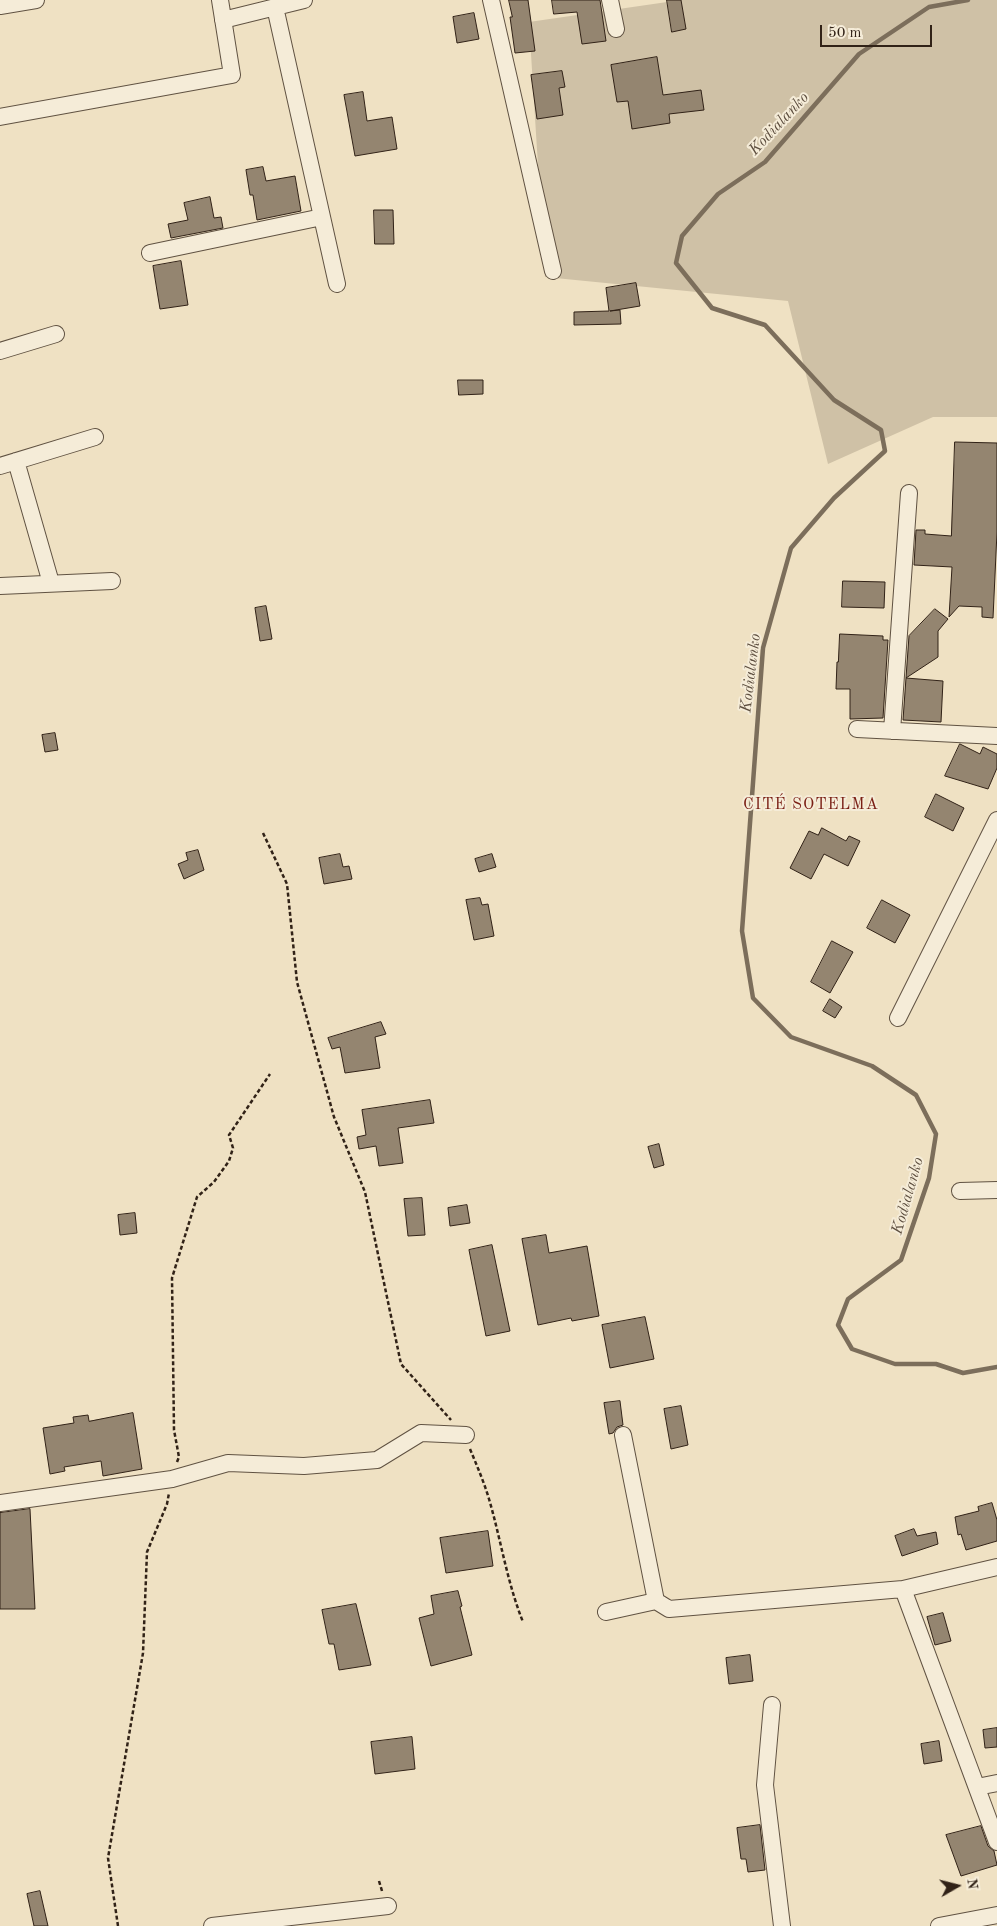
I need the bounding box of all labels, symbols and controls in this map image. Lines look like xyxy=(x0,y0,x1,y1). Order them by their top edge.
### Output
scale bar xyxy=(822,15,934,47)
text: 50 m xyxy=(828,26,862,41)
water label: Kodialanko xyxy=(745,88,813,160)
water label: Kodialanko xyxy=(737,632,765,714)
district label: CITÉ SOTELMA xyxy=(742,795,880,815)
water label: Kodialanko xyxy=(888,1155,928,1237)
north arrow xyxy=(932,1861,982,1911)
text: N xyxy=(964,1878,980,1890)

